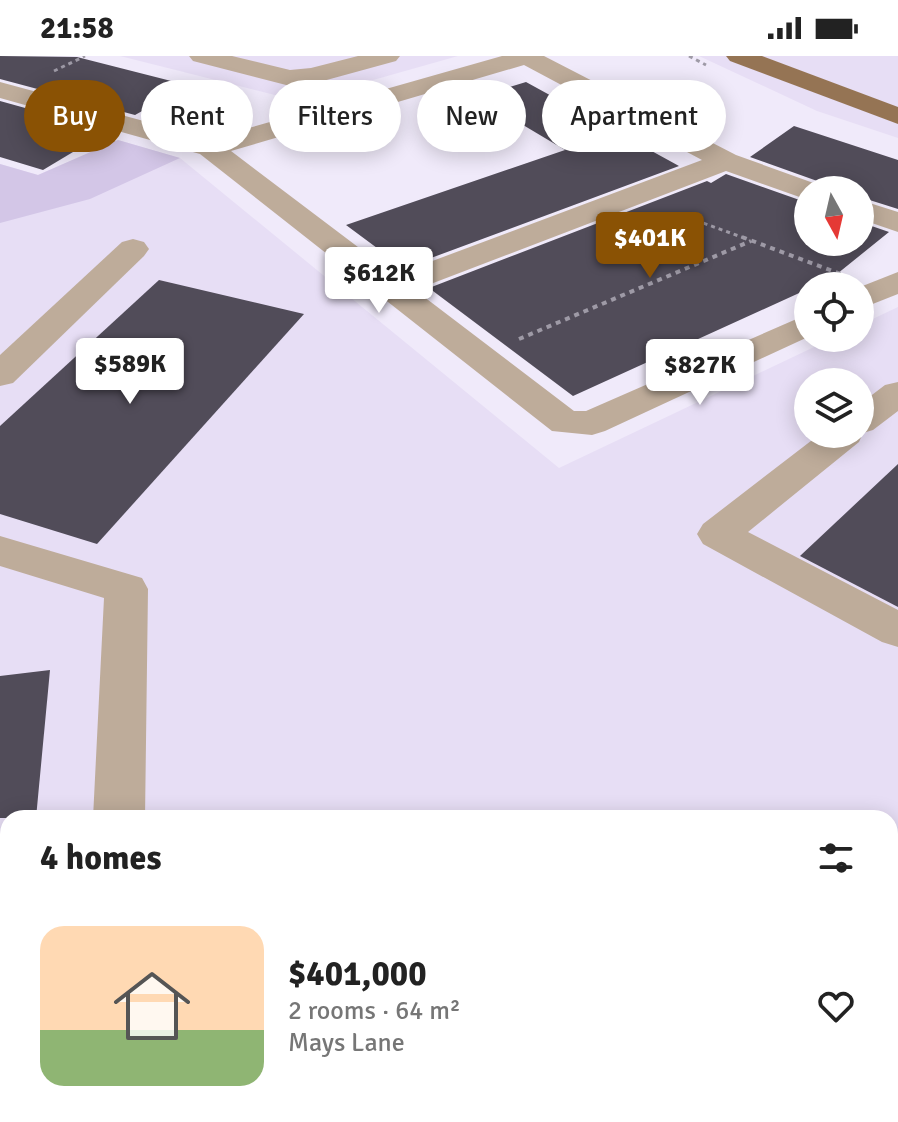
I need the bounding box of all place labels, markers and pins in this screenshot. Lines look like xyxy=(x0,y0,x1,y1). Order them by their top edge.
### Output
pin: $401K xyxy=(594,212,706,280)
pin: $612K xyxy=(323,247,435,315)
pin: $589K xyxy=(74,338,186,406)
pin: $827K xyxy=(644,339,756,407)

